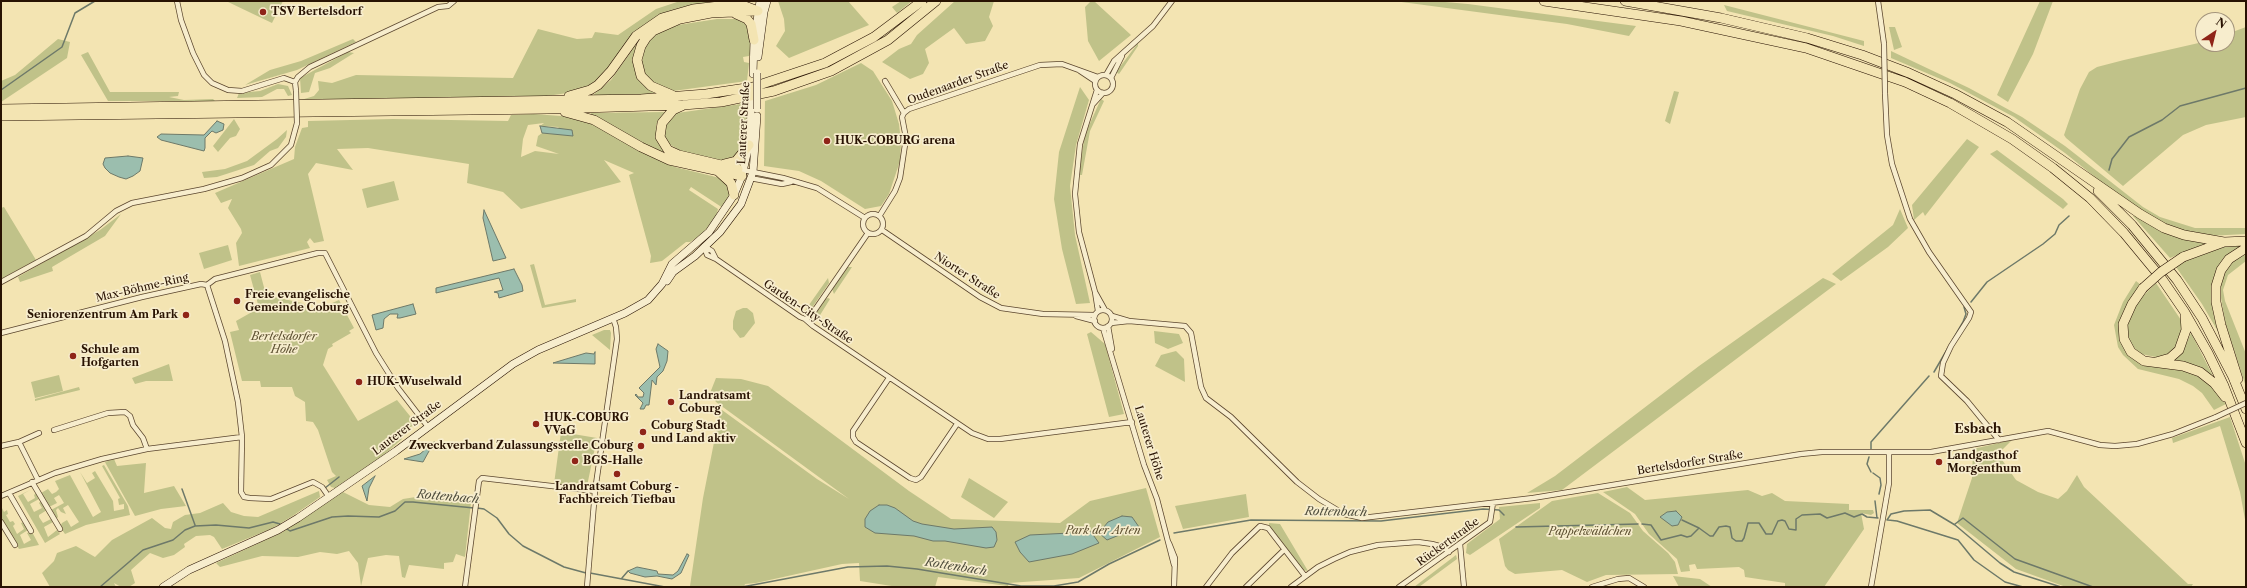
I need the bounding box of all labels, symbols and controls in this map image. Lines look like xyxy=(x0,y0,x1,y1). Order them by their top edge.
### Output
place label: TSV Bertelsdorf xyxy=(271,5,362,19)
marker: TSV Bertelsdorf xyxy=(258,7,268,17)
north arrow xyxy=(2195,12,2235,52)
text: N xyxy=(2213,15,2229,31)
street label: Oudenaarder Straße xyxy=(906,59,1010,107)
street label: Lauterer Straße xyxy=(735,81,753,165)
place label: HUK-COBURG arena xyxy=(835,134,955,148)
marker: HUK-COBURG arena xyxy=(822,136,832,146)
street label: Niorter Straße xyxy=(932,250,1002,302)
street label: Max-Böhme-Ring xyxy=(94,271,190,305)
street label: Garden-City-Straße xyxy=(761,277,855,347)
place label: Freie evangelische Gemeinde Coburg xyxy=(245,288,350,314)
marker: Freie evangelische Gemeinde Coburg xyxy=(232,296,242,306)
place label: Seniorenzentrum Am Park xyxy=(27,308,178,322)
marker: Seniorenzentrum Am Park xyxy=(181,310,191,320)
park label: Bertelsdorfer Höhe xyxy=(251,330,317,356)
place label: Schule am Hofgarten xyxy=(81,343,139,369)
marker: Schule am Hofgarten xyxy=(68,351,78,361)
place label: HUK-Wuselwald xyxy=(367,375,462,389)
marker: HUK-Wuselwald xyxy=(354,377,364,387)
place label: Landratsamt Coburg xyxy=(679,389,751,415)
marker: Landratsamt Coburg xyxy=(666,397,676,407)
street label: Lauterer Straße xyxy=(370,398,444,458)
street label: Lauterer Höhe xyxy=(1131,404,1167,482)
place label: HUK-COBURG VVaG xyxy=(544,411,629,437)
marker: HUK-COBURG VVaG xyxy=(531,419,541,429)
place label: Coburg Stadt und Land aktiv xyxy=(651,419,736,445)
district label: Esbach xyxy=(1954,421,2002,437)
marker: Coburg Stadt und Land aktiv xyxy=(638,427,648,437)
place label: Zweckverband Zulassungsstelle Coburg xyxy=(409,439,633,453)
marker: Zweckverband Zulassungsstelle Coburg xyxy=(636,441,646,451)
street label: Bertelsdorfer Straße xyxy=(1636,448,1744,478)
place label: Landgasthof Morgenthum xyxy=(1947,449,2021,475)
place label: BGS-Halle xyxy=(583,454,643,468)
marker: BGS-Halle xyxy=(570,456,580,466)
marker: Landgasthof Morgenthum xyxy=(1934,457,1944,467)
marker: Landratsamt Coburg - Fachbereich Tiefbau xyxy=(612,469,622,479)
place label: Landratsamt Coburg - Fachbereich Tiefbau xyxy=(555,480,679,506)
water label: Rottenbach xyxy=(416,487,480,507)
water label: Rottenbach xyxy=(1305,504,1367,520)
street label: Rückertstraße xyxy=(1414,515,1482,569)
park label: Park der Arten xyxy=(1065,524,1141,538)
park label: Pappelwäldchen xyxy=(1549,525,1631,539)
water label: Rottenbach xyxy=(924,555,988,579)

